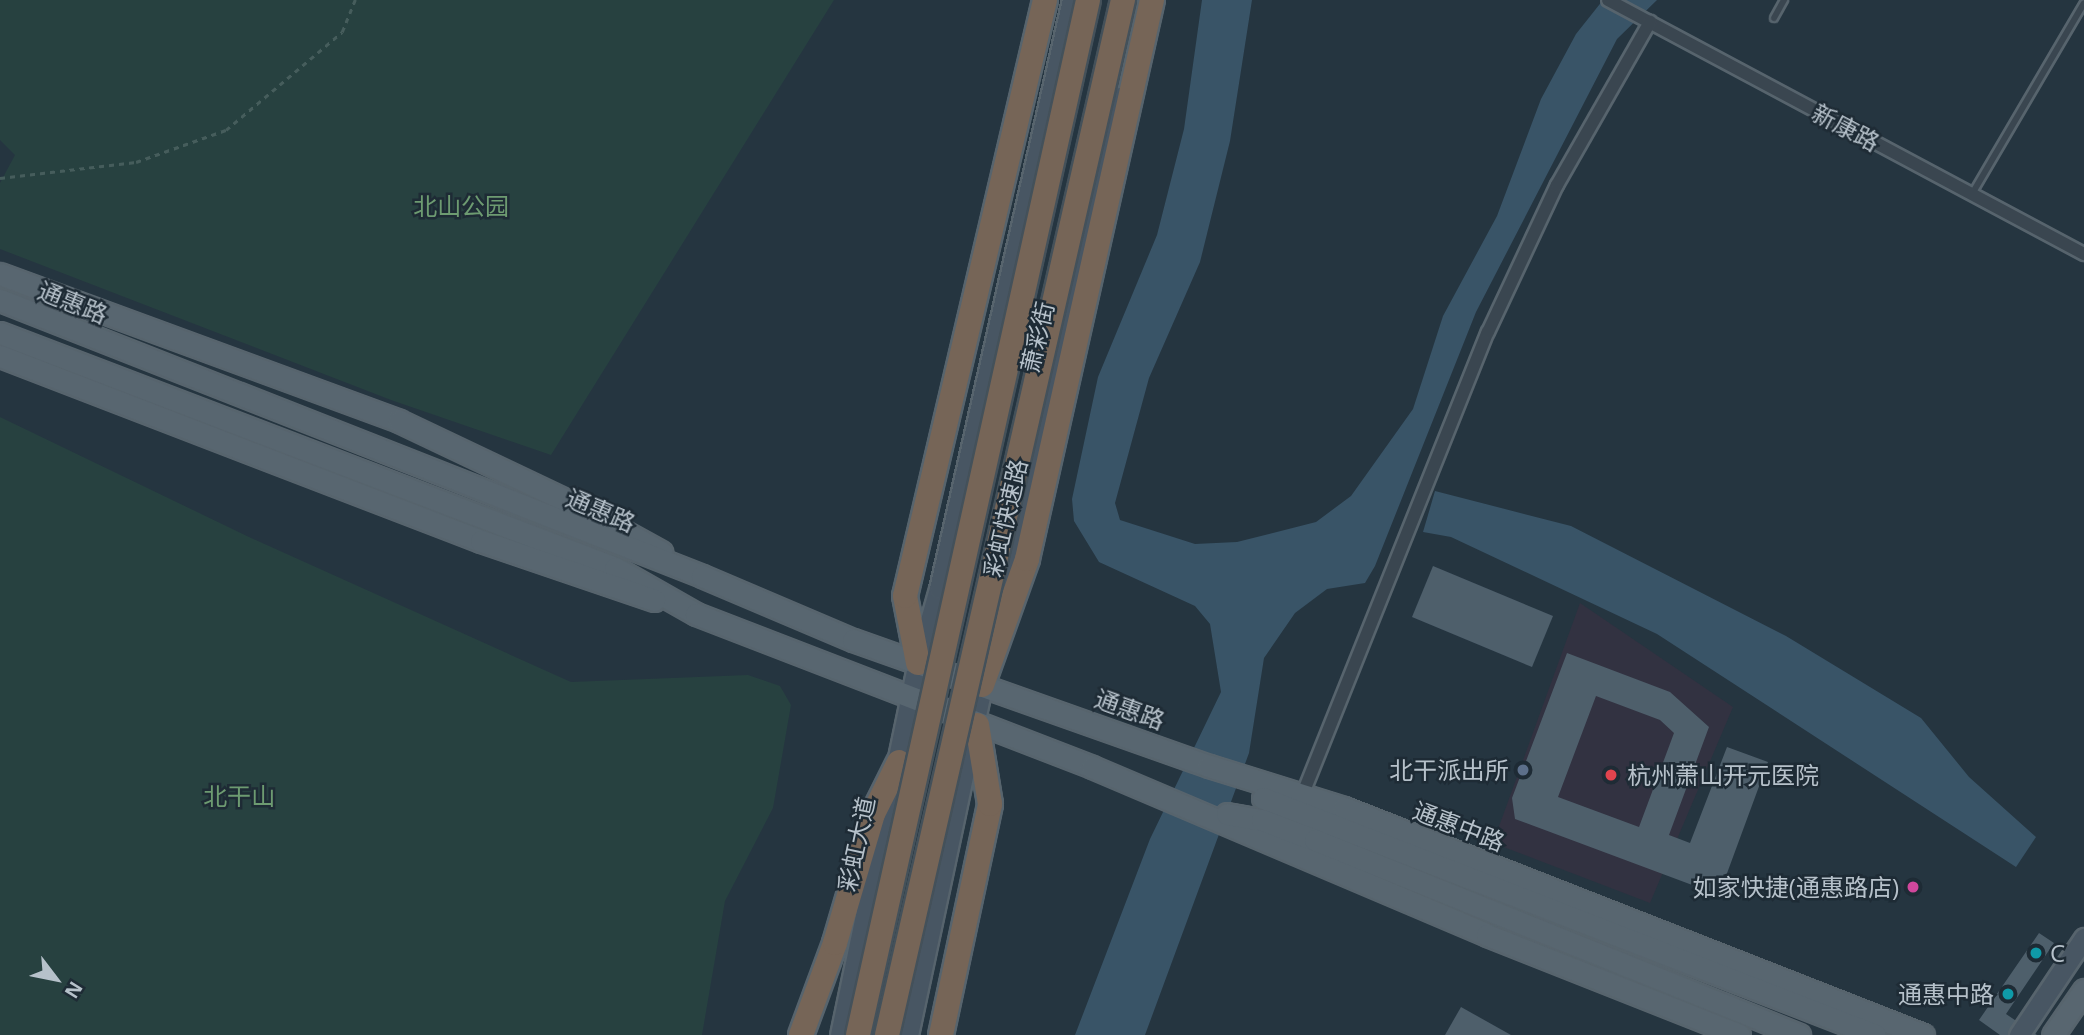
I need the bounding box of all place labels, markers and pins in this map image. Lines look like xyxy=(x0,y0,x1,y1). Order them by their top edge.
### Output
place label: 北干派出所 xyxy=(1389,756,1509,784)
place label: 杭州萧山开元医院 xyxy=(1627,761,1819,789)
marker: 北干派出所 xyxy=(1515,762,1531,778)
marker: 杭州萧山开元医院 xyxy=(1601,765,1621,785)
place label: 如家快捷(通惠路店) xyxy=(1693,873,1899,901)
marker: 如家快捷(通惠路店) xyxy=(1905,879,1921,895)
place label: C xyxy=(2050,939,2065,967)
marker: C xyxy=(2028,945,2044,961)
place label: 通惠中路 xyxy=(1898,980,1994,1008)
marker: 通惠中路 xyxy=(2000,986,2016,1002)

